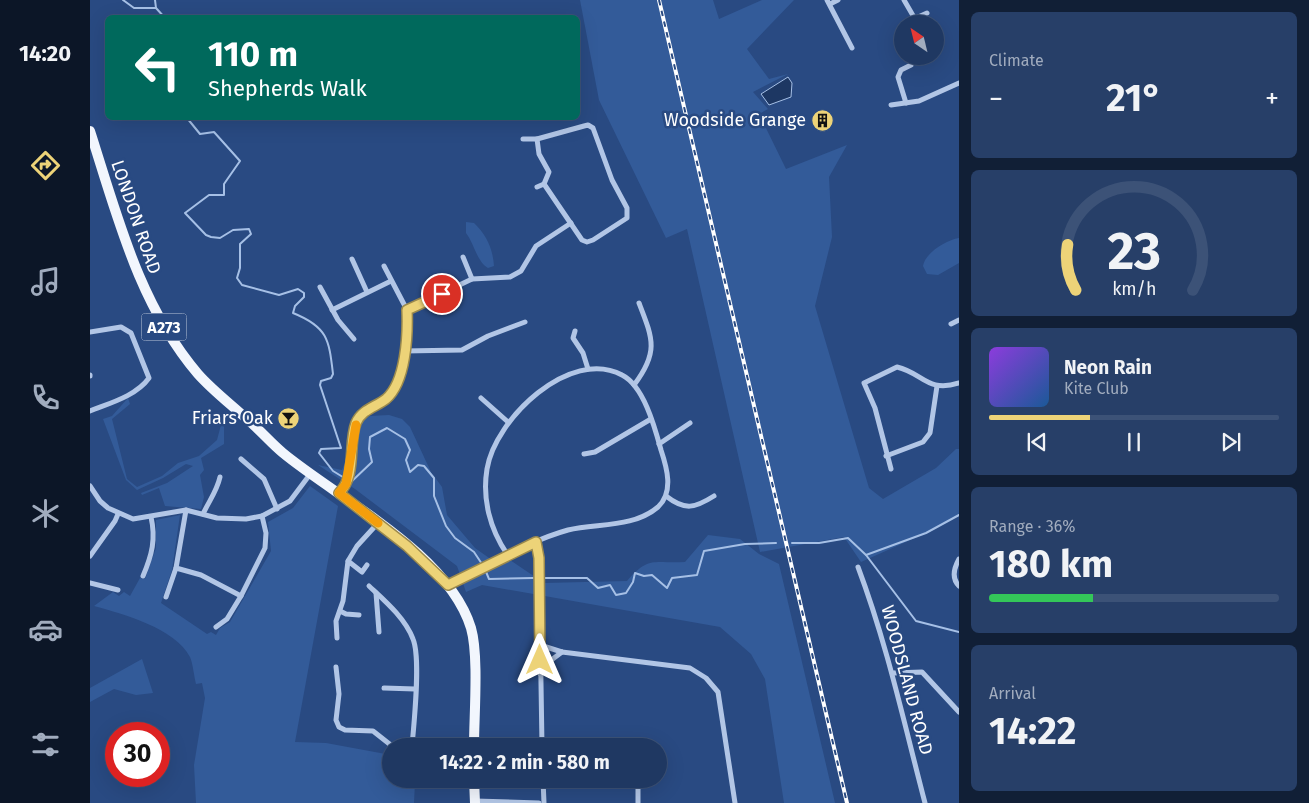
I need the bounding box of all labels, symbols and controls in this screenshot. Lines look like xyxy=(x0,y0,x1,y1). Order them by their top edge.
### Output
north arrow xyxy=(894,15,944,65)
map controls xyxy=(894,15,944,65)
text: 110 m xyxy=(208,33,298,75)
icon: left xyxy=(125,35,190,100)
text: 14:20 xyxy=(19,40,71,67)
text: Climate xyxy=(989,51,1044,70)
text: Shepherds Walk xyxy=(208,75,367,102)
text: 21° xyxy=(1106,75,1162,121)
text: − xyxy=(989,82,1003,115)
text: + xyxy=(1265,82,1279,115)
building icon: Woodside Grange xyxy=(810,108,834,132)
place label: Woodside Grange xyxy=(664,109,806,131)
icon: directions xyxy=(28,148,63,183)
street label: LONDON ROAD xyxy=(106,157,166,277)
text: 23 xyxy=(1107,220,1161,283)
icon: music xyxy=(28,264,63,299)
pin xyxy=(421,273,463,315)
text: km/h xyxy=(1112,278,1156,300)
icon: arrive xyxy=(428,280,456,308)
road number: A273 xyxy=(142,314,186,341)
text: Neon Rain xyxy=(1064,356,1152,379)
text: Kite Club xyxy=(1064,379,1129,398)
icon: phone xyxy=(28,380,63,415)
bar icon: Friars Oak xyxy=(277,406,301,430)
place label: Friars Oak xyxy=(192,407,274,429)
icon: previous xyxy=(1023,428,1051,456)
icon: pause xyxy=(1120,428,1148,456)
icon: next xyxy=(1217,428,1245,456)
icon: climate xyxy=(28,496,63,531)
text: Range · 36% xyxy=(989,517,1075,536)
text: 180 km xyxy=(989,541,1113,587)
street label: WOODSLAND ROAD xyxy=(876,603,938,757)
icon: car xyxy=(28,612,63,647)
position arrow xyxy=(513,633,565,685)
text: Arrival xyxy=(989,684,1036,703)
text: 14:22 xyxy=(989,708,1077,754)
speed limit sign: 30 xyxy=(105,722,170,787)
icon: filters xyxy=(28,727,63,762)
text: 14:22 · 2 min · 580 m xyxy=(439,751,610,774)

